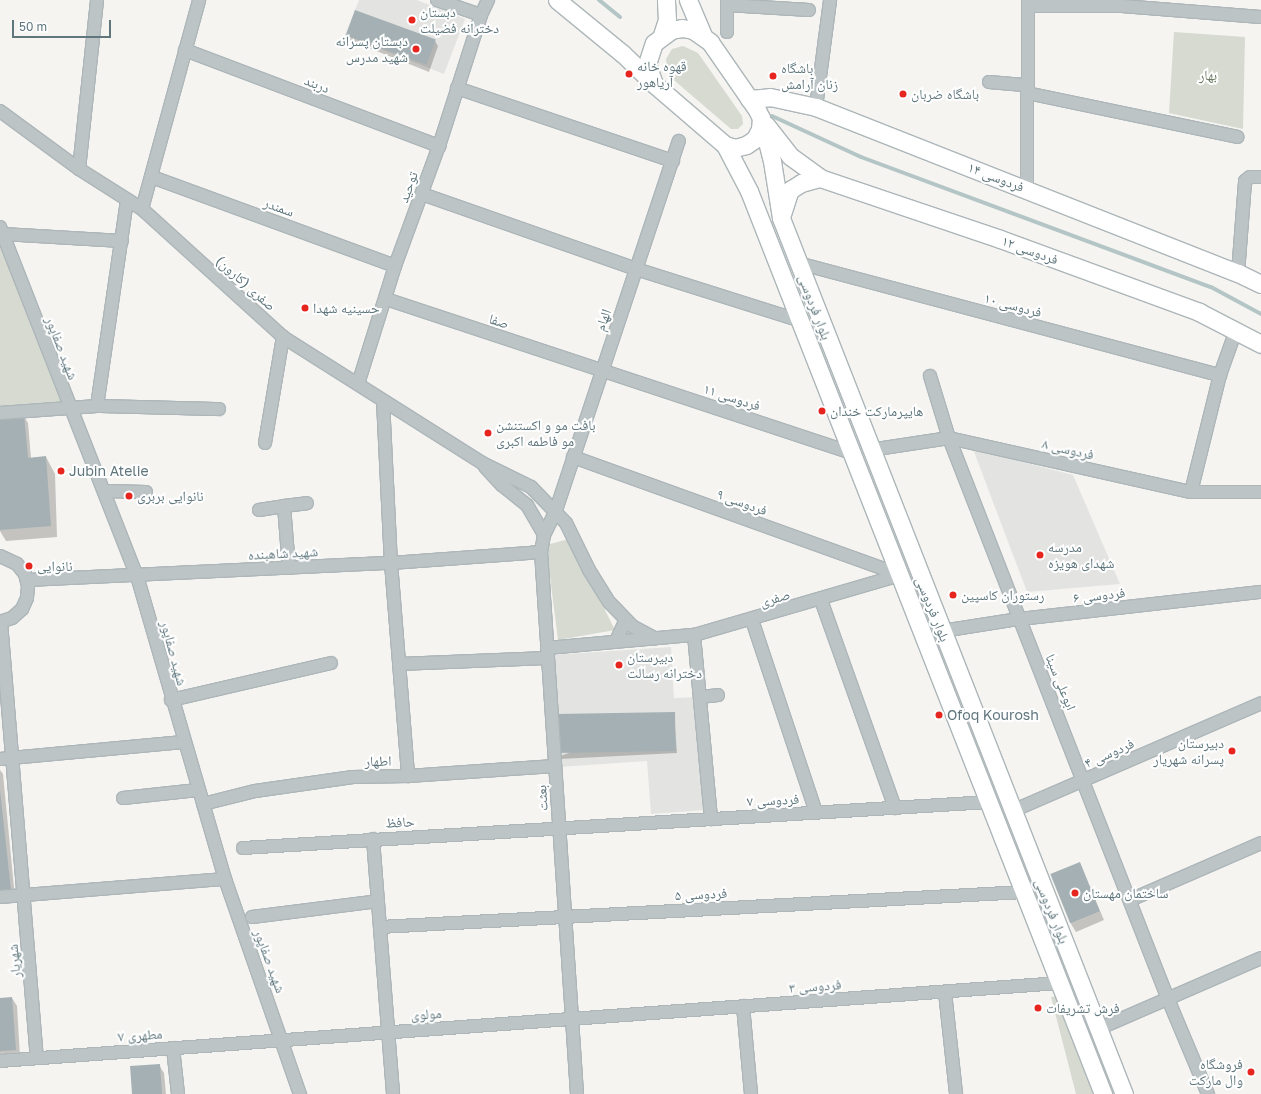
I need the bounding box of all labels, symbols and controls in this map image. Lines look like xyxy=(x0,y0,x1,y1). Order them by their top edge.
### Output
place label: دبستان دخترانه فضیلت xyxy=(420,4,499,36)
scale bar xyxy=(14,12,113,38)
marker: دبستان دخترانه فضیلت xyxy=(407,15,417,25)
text: 50 m xyxy=(19,19,47,34)
place label: دبستان پسرانه شهید مدرس xyxy=(336,33,408,66)
marker: دبستان پسرانه شهید مدرس xyxy=(411,44,421,54)
place label: قهوه خانه آریاهور xyxy=(637,58,687,90)
place label: باشگاه زنان آرامش xyxy=(781,60,838,92)
park label: بهار xyxy=(1199,67,1217,83)
marker: قهوه خانه آریاهور xyxy=(624,69,634,79)
marker: باشگاه زنان آرامش xyxy=(768,71,778,81)
street label: دربند xyxy=(302,72,332,96)
place label: باشگاه ضربان xyxy=(911,86,979,102)
marker: باشگاه ضربان xyxy=(898,89,908,99)
street label: فردوسی ۱۴ xyxy=(966,159,1026,195)
street label: توحید xyxy=(395,169,421,205)
street label: سمندر xyxy=(262,194,296,220)
street label: فردوسی ۱۲ xyxy=(1000,232,1060,268)
street label: صفری (کارون) xyxy=(213,252,279,314)
street label: بلوار فردوسی xyxy=(795,272,835,342)
street label: فردوسی ۱۰ xyxy=(982,289,1044,321)
place label: حسینیه شهدا xyxy=(313,300,380,316)
marker: حسینیه شهدا xyxy=(300,303,310,313)
street label: الهام xyxy=(591,307,615,333)
street label: صفا xyxy=(487,310,511,332)
street label: شهید صفاپور xyxy=(42,314,82,382)
street label: فردوسی ۱۱ xyxy=(701,380,763,414)
place label: هایپرمارکت خندان xyxy=(830,403,923,419)
marker: هایپرمارکت خندان xyxy=(817,406,827,416)
place label: بافت مو و اکستنشن مو فاطمه اکبری xyxy=(496,417,596,450)
marker: بافت مو و اکستنشن مو فاطمه اکبری xyxy=(483,428,493,438)
street label: فردوسی ۸ xyxy=(1041,435,1095,463)
place label: Jubin Atelie xyxy=(69,463,149,479)
marker: Jubin Atelie xyxy=(56,466,66,476)
street label: فردوسی ۹ xyxy=(714,485,770,519)
place label: نانوایی بربری xyxy=(137,488,204,504)
marker: نانوایی بربری xyxy=(124,491,134,501)
place label: مدرسه شهدای هویزه xyxy=(1048,539,1114,572)
street label: شهید شاهبنده xyxy=(248,543,318,563)
marker: مدرسه شهدای هویزه xyxy=(1035,550,1045,560)
place label: نانوایی xyxy=(37,558,73,574)
marker: نانوایی xyxy=(24,561,34,571)
street label: بلوار فردوسی xyxy=(912,574,954,644)
street label: فردوسی ۶ xyxy=(1072,584,1126,606)
street label: صفری xyxy=(758,586,792,610)
place label: رستوران کاسپین xyxy=(961,587,1044,603)
marker: رستوران کاسپین xyxy=(948,590,958,600)
street label: شهید صفاپور xyxy=(157,619,191,687)
place label: دبیرستان دخترانه رسالت xyxy=(627,649,702,682)
street label: ابوعلی سینا xyxy=(1042,651,1080,713)
marker: دبیرستان دخترانه رسالت xyxy=(614,660,624,670)
place label: Ofoq Kourosh xyxy=(947,707,1039,723)
marker: Ofoq Kourosh xyxy=(934,710,944,720)
street label: فردوسی ۴ xyxy=(1082,735,1136,771)
place label: دبیرستان پسرانه شهریار xyxy=(1153,735,1224,768)
marker: دبیرستان پسرانه شهریار xyxy=(1227,746,1237,756)
street label: اطهار xyxy=(364,752,392,770)
street label: بعثت xyxy=(533,784,551,812)
street label: فردوسی ۷ xyxy=(746,790,800,810)
street label: حافظ xyxy=(385,813,415,831)
street label: بلوار فردوسی xyxy=(1031,876,1073,946)
street label: فردوسی ۵ xyxy=(674,884,728,904)
place label: ساختمان مهستان xyxy=(1083,885,1169,901)
marker: ساختمان مهستان xyxy=(1070,888,1080,898)
street label: شهید صفاپور xyxy=(251,927,289,995)
street label: شهریار xyxy=(4,943,24,979)
street label: فردوسی ۳ xyxy=(788,976,842,996)
place label: فرش تشریفات xyxy=(1046,1000,1120,1016)
marker: فرش تشریفات xyxy=(1033,1003,1043,1013)
street label: مولوی xyxy=(410,1005,442,1023)
street label: مطهری ۷ xyxy=(117,1025,163,1045)
place label: فروشگاه وال مارکت xyxy=(1189,1056,1243,1088)
marker: فروشگاه وال مارکت xyxy=(1246,1067,1256,1077)

